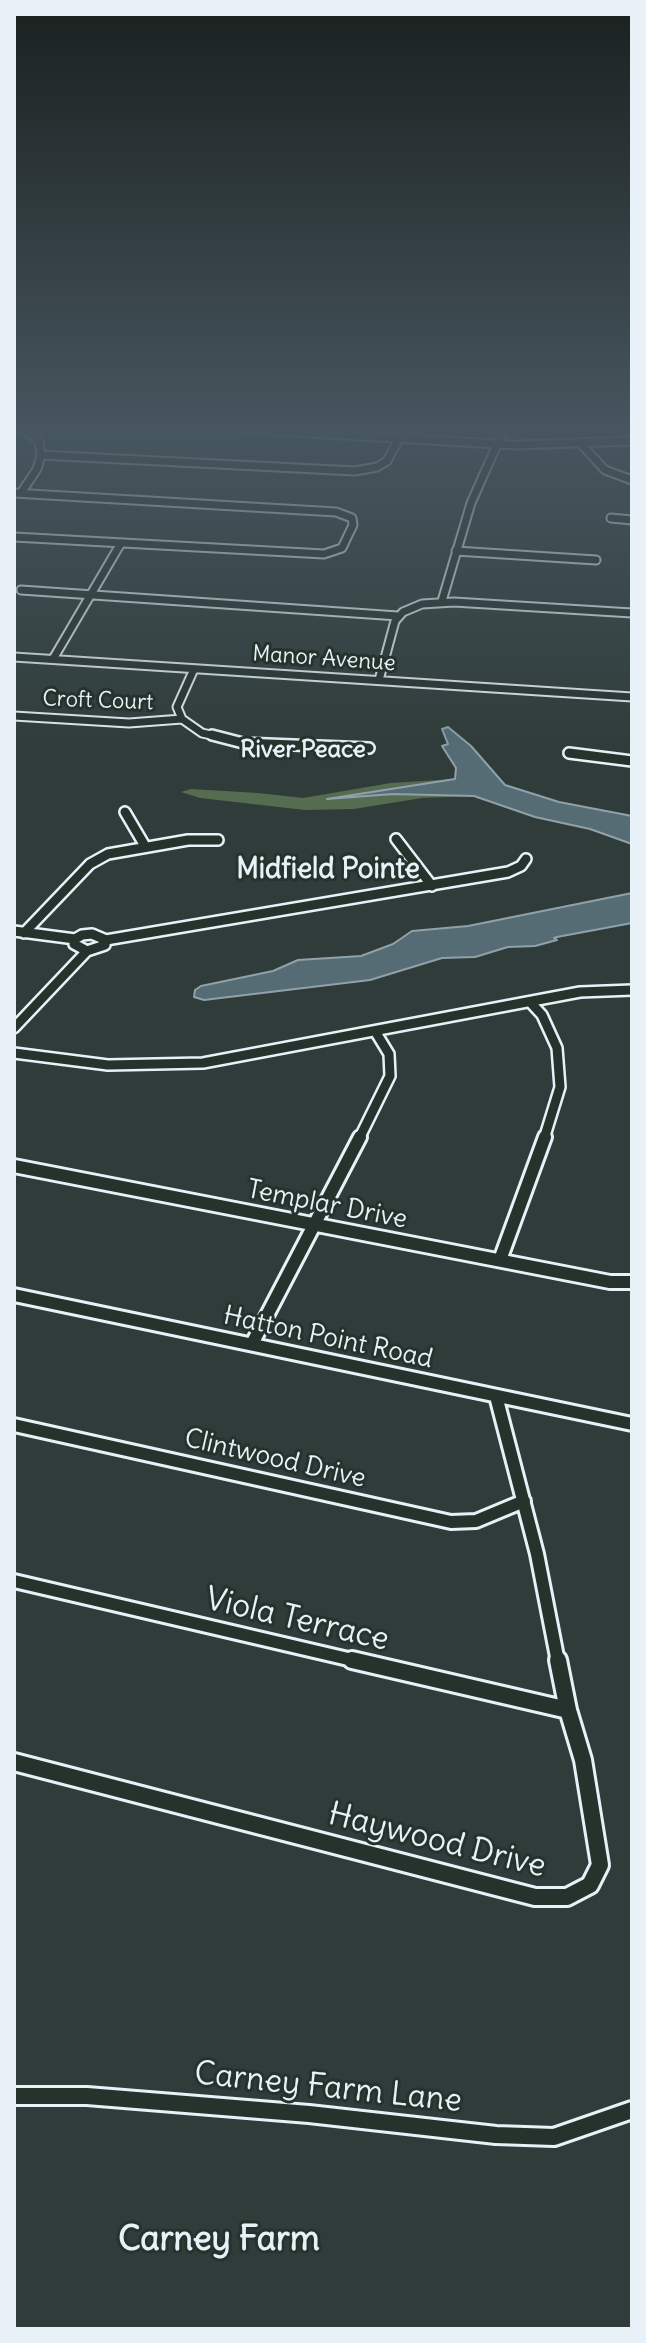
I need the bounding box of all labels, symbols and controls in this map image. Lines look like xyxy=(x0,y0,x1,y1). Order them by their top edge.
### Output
street label: Manor Avenue xyxy=(252,641,396,677)
street label: Croft Court xyxy=(42,686,154,716)
district label: River Peace xyxy=(240,736,366,764)
district label: Midfield Pointe xyxy=(236,853,420,887)
street label: Templar Drive xyxy=(244,1174,410,1236)
street label: Hatton Point Road xyxy=(221,1301,435,1375)
street label: Clintwood Drive xyxy=(181,1423,369,1495)
street label: Viola Terrace xyxy=(202,1580,392,1660)
street label: Haywood Drive xyxy=(324,1795,550,1887)
street label: Carney Farm Lane xyxy=(192,2055,464,2121)
district label: Carney Farm xyxy=(118,2220,320,2260)

